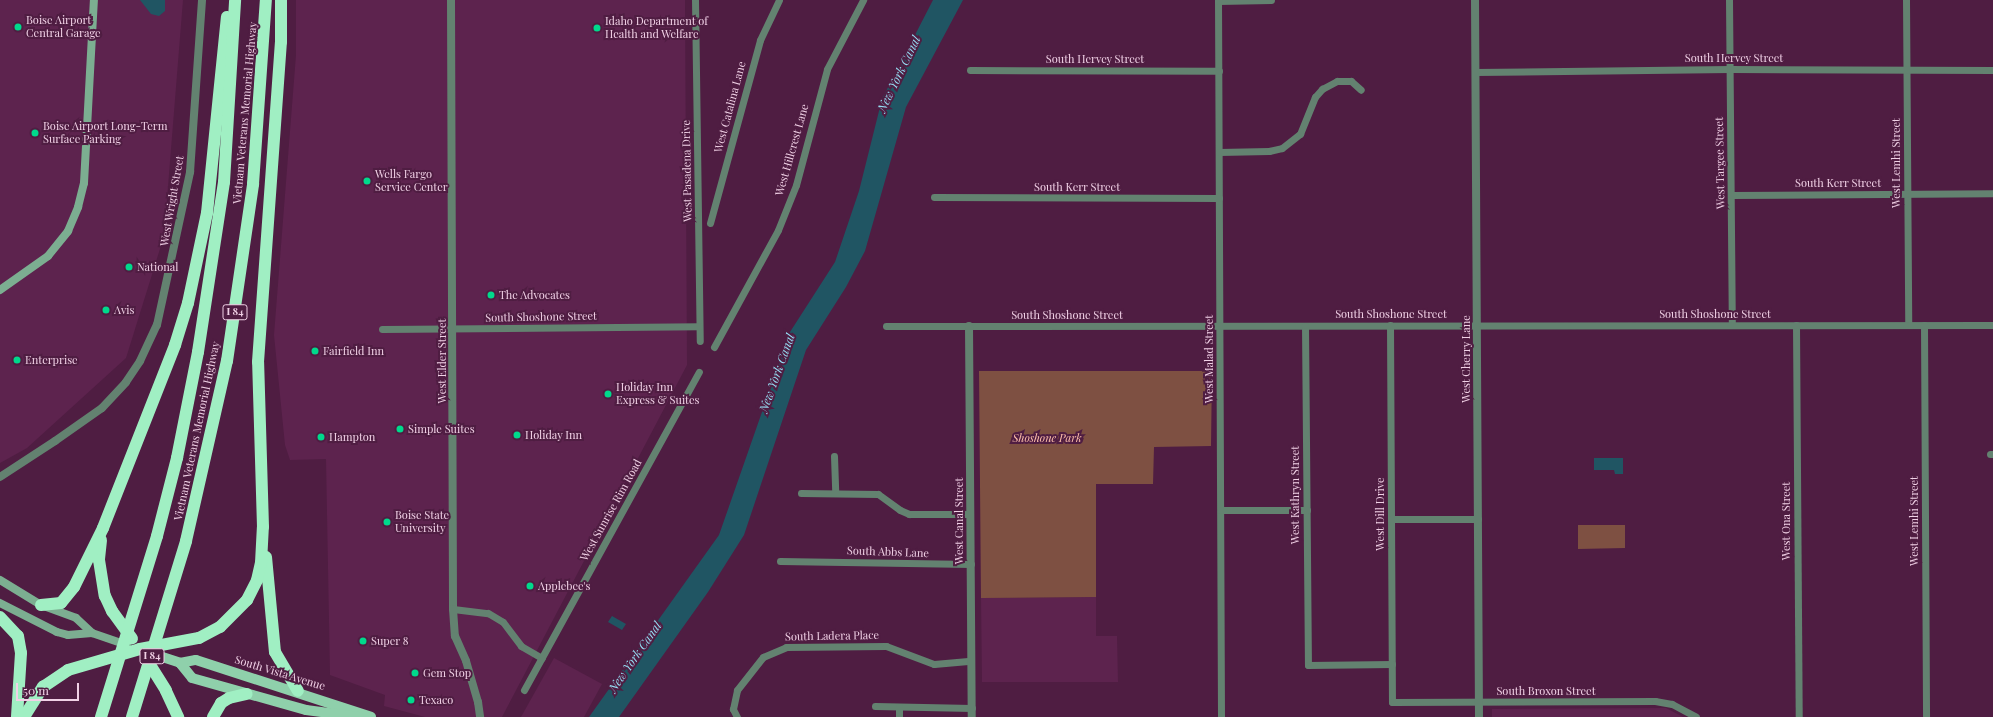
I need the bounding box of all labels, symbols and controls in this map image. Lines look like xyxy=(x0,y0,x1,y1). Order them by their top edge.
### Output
place label: Boise Airport Central Garage xyxy=(26,14,101,40)
place label: Idaho Department of Health and Welfare xyxy=(605,15,708,41)
street label: Vietnam Veterans Memorial Highway xyxy=(230,21,260,205)
marker: Boise Airport Central Garage xyxy=(13,22,23,32)
marker: Idaho Department of Health and Welfare xyxy=(592,23,602,33)
water label: New York Canal xyxy=(874,34,924,114)
street label: South Hervey Street xyxy=(1685,51,1783,65)
street label: South Hervey Street xyxy=(1046,52,1144,66)
street label: West Catalina Lane xyxy=(711,60,749,154)
street label: West Hillcrest Lane xyxy=(773,102,811,198)
street label: West Targee Street xyxy=(1713,117,1727,209)
street label: West Lemhi Street xyxy=(1889,118,1903,208)
place label: Boise Airport Long-Term Surface Parking xyxy=(43,120,168,146)
street label: West Pasadena Drive xyxy=(680,120,694,222)
marker: Boise Airport Long-Term Surface Parking xyxy=(30,128,40,138)
street label: West Wright Street xyxy=(157,154,187,248)
place label: Wells Fargo Service Center xyxy=(375,168,448,194)
marker: Wells Fargo Service Center xyxy=(362,176,372,186)
street label: South Kerr Street xyxy=(1795,176,1881,190)
street label: South Kerr Street xyxy=(1034,180,1120,194)
place label: National xyxy=(137,260,178,274)
marker: National xyxy=(124,262,134,272)
place label: The Advocates xyxy=(499,288,570,302)
marker: The Advocates xyxy=(486,290,496,300)
place label: Avis xyxy=(114,303,134,317)
road number: I 84 xyxy=(222,304,248,320)
marker: Avis xyxy=(101,305,111,315)
street label: South Shoshone Street xyxy=(1335,307,1447,321)
street label: South Shoshone Street xyxy=(1659,307,1771,321)
street label: South Shoshone Street xyxy=(1011,308,1123,322)
street label: South Shoshone Street xyxy=(485,309,597,325)
street label: West Malad Street xyxy=(1202,315,1216,403)
street label: West Cherry Lane xyxy=(1459,315,1473,403)
street label: West Elder Street xyxy=(435,318,449,404)
water label: New York Canal xyxy=(756,332,798,414)
street label: Vietnam Veterans Memorial Highway xyxy=(172,340,222,522)
place label: Fairfield Inn xyxy=(323,344,384,358)
marker: Fairfield Inn xyxy=(310,346,320,356)
place label: Enterprise xyxy=(25,353,78,367)
marker: Enterprise xyxy=(12,355,22,365)
place label: Holiday Inn Express & Suites xyxy=(616,381,699,407)
marker: Holiday Inn Express & Suites xyxy=(603,389,613,399)
place label: Simple Suites xyxy=(408,422,475,436)
marker: Simple Suites xyxy=(395,424,405,434)
place label: Holiday Inn xyxy=(525,428,582,442)
place label: Hampton xyxy=(329,430,375,444)
marker: Holiday Inn xyxy=(512,430,522,440)
park label: Shoshone Park xyxy=(1012,431,1082,445)
marker: Hampton xyxy=(316,432,326,442)
street label: West Kathryn Street xyxy=(1288,446,1302,544)
street label: West Sunrise Rim Road xyxy=(577,457,645,563)
street label: West Lemhi Street xyxy=(1907,476,1921,566)
street label: West Dill Drive xyxy=(1373,477,1387,551)
street label: West Canal Street xyxy=(952,478,966,564)
street label: West Ona Street xyxy=(1779,482,1793,560)
place label: Boise State University xyxy=(395,509,449,535)
marker: Boise State University xyxy=(382,517,392,527)
street label: South Abbs Lane xyxy=(847,544,929,560)
place label: Applebee's xyxy=(538,579,591,593)
marker: Applebee's xyxy=(525,581,535,591)
water label: New York Canal xyxy=(605,619,665,695)
street label: South Ladera Place xyxy=(785,629,879,643)
place label: Super 8 xyxy=(371,634,409,648)
marker: Super 8 xyxy=(358,636,368,646)
road number: I 84 xyxy=(139,648,165,664)
street label: South Vista Avenue xyxy=(233,653,327,693)
place label: Gem Stop xyxy=(423,666,471,680)
marker: Gem Stop xyxy=(410,668,420,678)
scale bar xyxy=(18,675,81,701)
text: 50 m xyxy=(23,682,49,698)
street label: South Broxon Street xyxy=(1496,684,1596,698)
place label: Texaco xyxy=(419,693,453,707)
marker: Texaco xyxy=(406,695,416,705)

